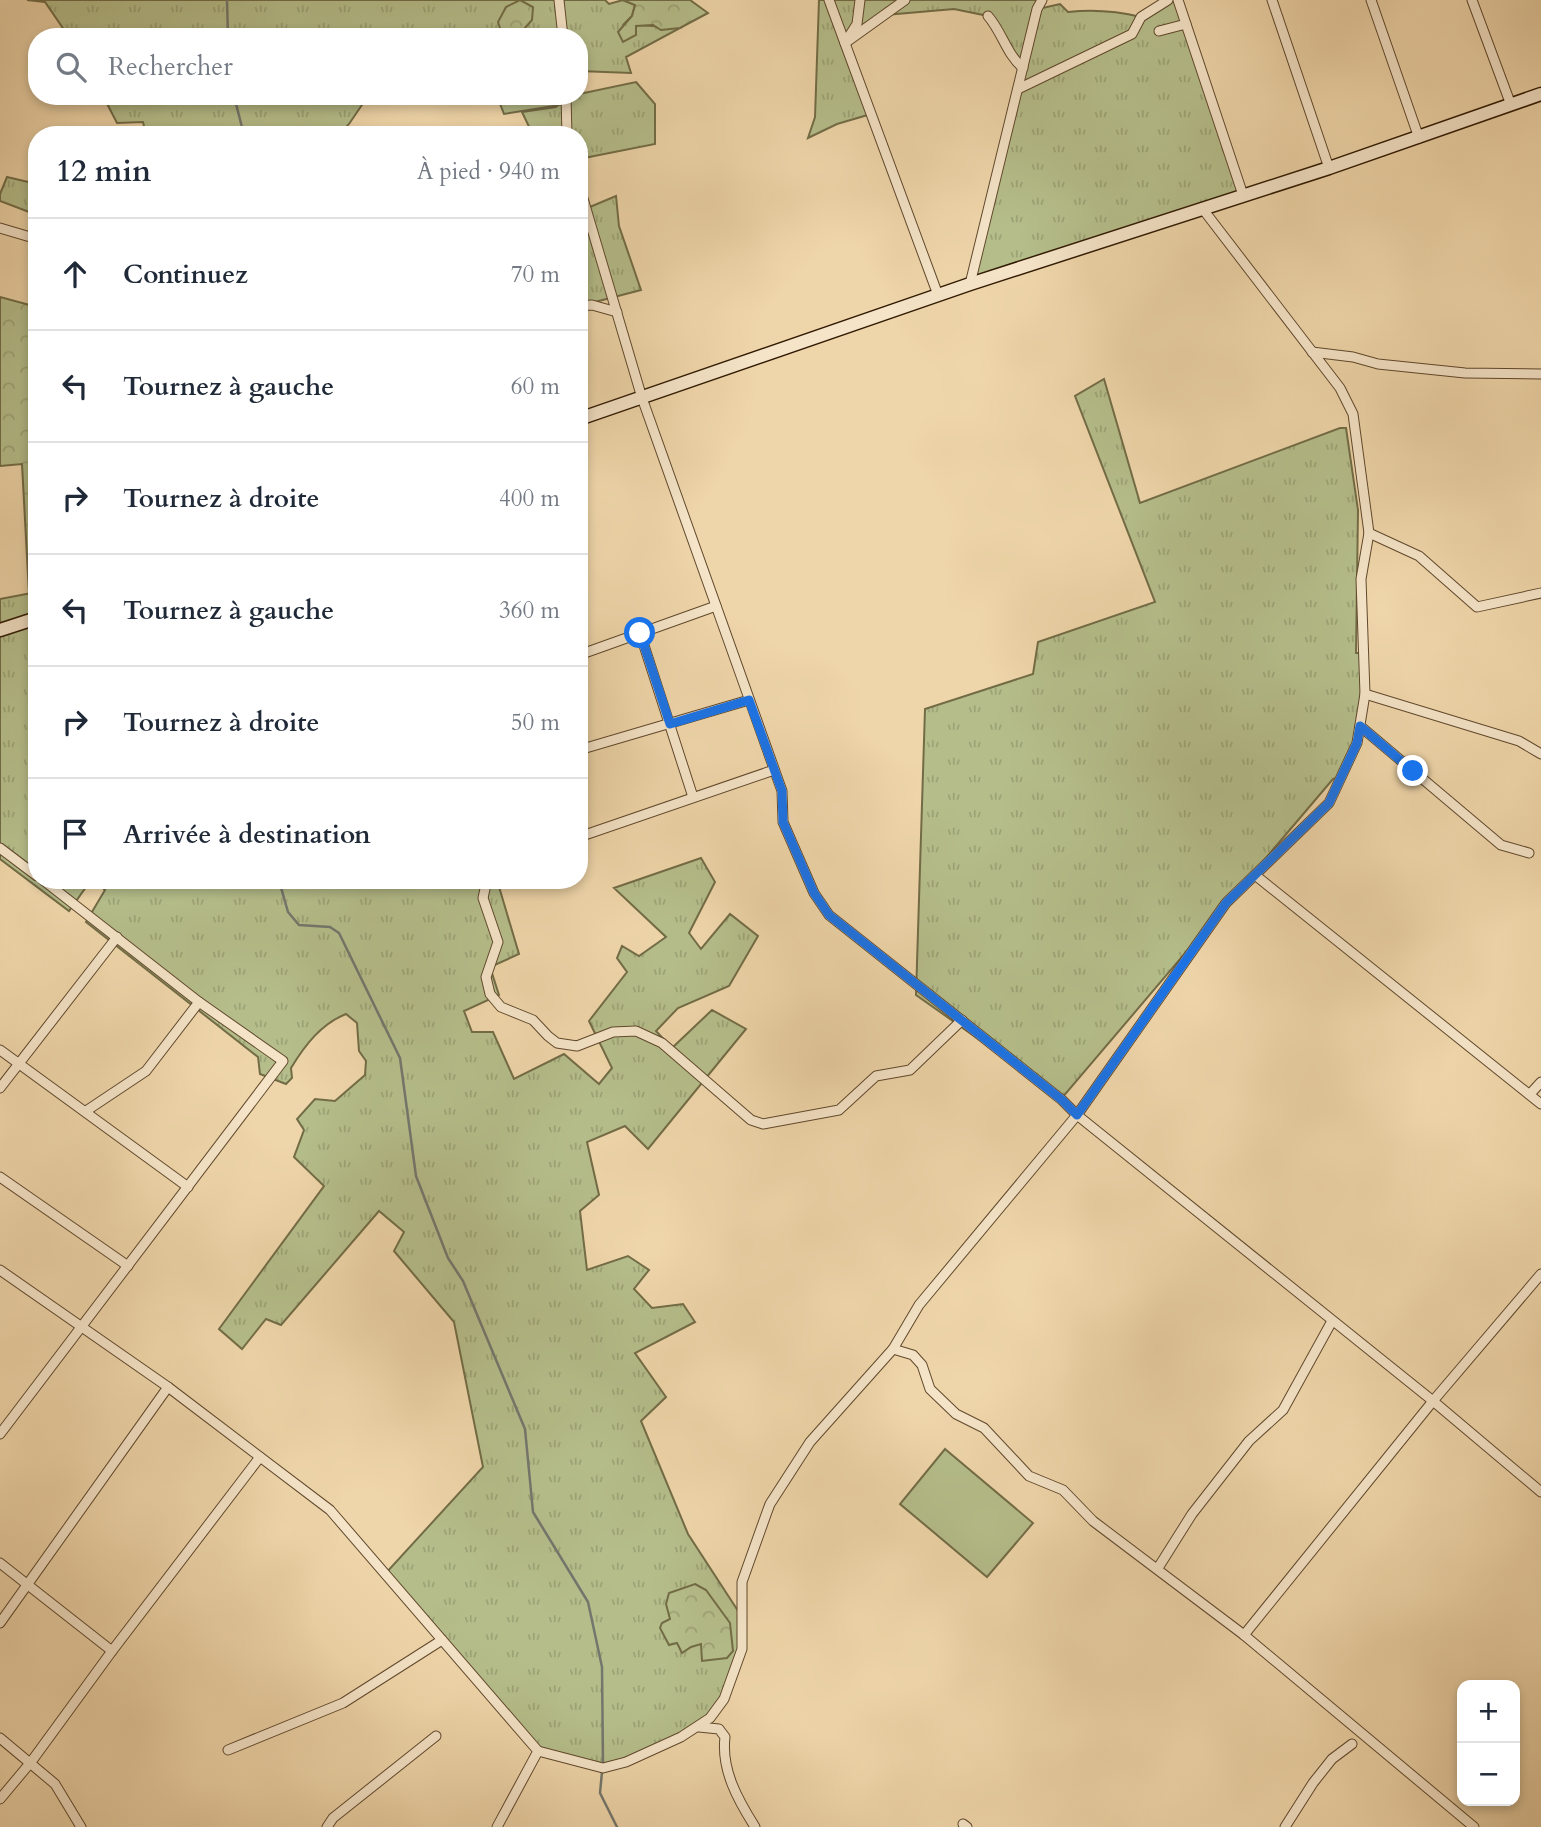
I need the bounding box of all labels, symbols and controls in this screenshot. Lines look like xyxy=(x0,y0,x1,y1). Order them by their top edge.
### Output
search box xyxy=(28,28,588,105)
icon: search xyxy=(52,48,90,86)
text: Rechercher xyxy=(108,49,233,84)
text: 12 min xyxy=(56,151,151,192)
text: À pied · 940 m xyxy=(417,156,560,187)
icon: ahead xyxy=(56,255,94,293)
text: Continuez xyxy=(123,257,248,292)
text: 70 m xyxy=(511,259,560,290)
icon: left xyxy=(56,367,94,405)
text: Tournez à gauche xyxy=(123,369,334,404)
text: 60 m xyxy=(511,371,560,402)
icon: right xyxy=(56,479,94,517)
text: Tournez à droite xyxy=(123,481,319,516)
text: 400 m xyxy=(499,483,560,514)
icon: left xyxy=(56,591,94,629)
text: Tournez à gauche xyxy=(123,593,334,628)
text: 360 m xyxy=(499,595,560,626)
route start xyxy=(624,617,655,648)
icon: right xyxy=(56,703,94,741)
text: Tournez à droite xyxy=(123,705,319,740)
text: 50 m xyxy=(511,707,560,738)
route end xyxy=(1397,755,1428,786)
icon: arrive xyxy=(56,815,94,853)
text: Arrivée à destination xyxy=(123,817,371,852)
map controls xyxy=(1457,1680,1520,1806)
button: + xyxy=(1457,1680,1520,1743)
button: − xyxy=(1457,1743,1520,1806)

